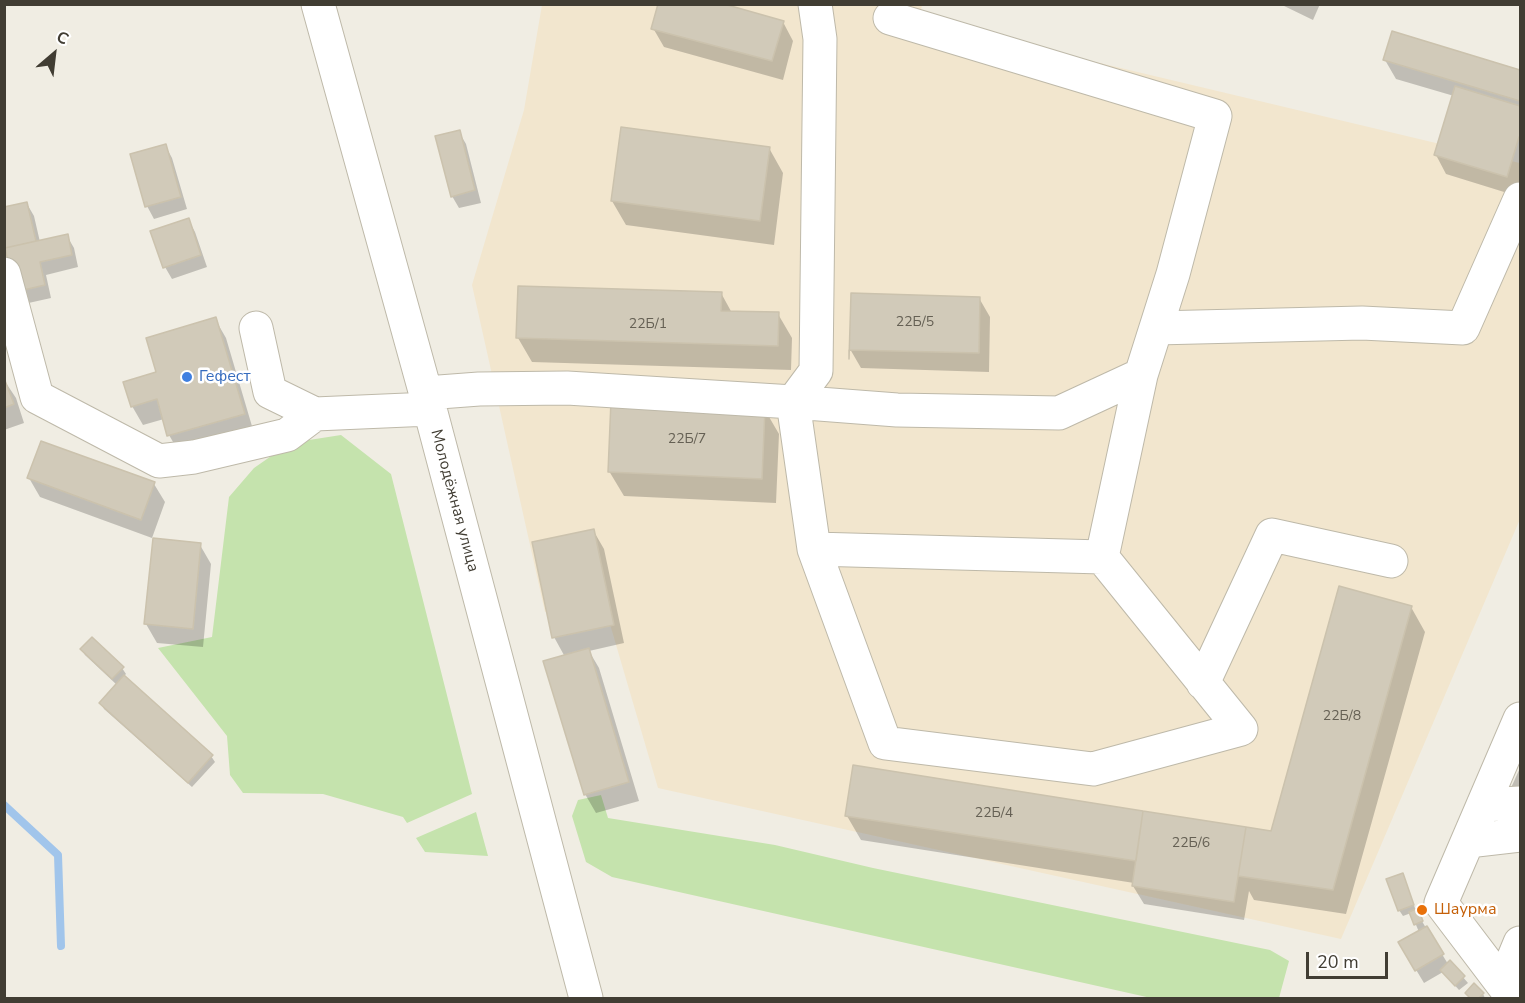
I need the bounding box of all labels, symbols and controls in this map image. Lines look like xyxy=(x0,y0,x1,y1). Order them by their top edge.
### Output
north arrow xyxy=(24,24,84,84)
text: С xyxy=(52,26,72,50)
house number: 22Б/5 xyxy=(896,315,934,331)
house number: 22Б/1 xyxy=(629,317,667,333)
place label: Гефест xyxy=(199,367,250,387)
marker: Гефест xyxy=(180,370,194,384)
street label: Молодёжная улица xyxy=(426,428,482,574)
house number: 22Б/7 xyxy=(668,432,706,448)
house number: 22Б/8 xyxy=(1323,709,1361,725)
house number: 22Б/4 xyxy=(975,806,1013,822)
house number: 22Б/6 xyxy=(1172,836,1210,852)
place label: Шаурма xyxy=(1434,900,1497,920)
marker: Шаурма xyxy=(1415,903,1429,917)
scale bar xyxy=(1309,940,1392,978)
text: 20 m xyxy=(1317,950,1359,974)

